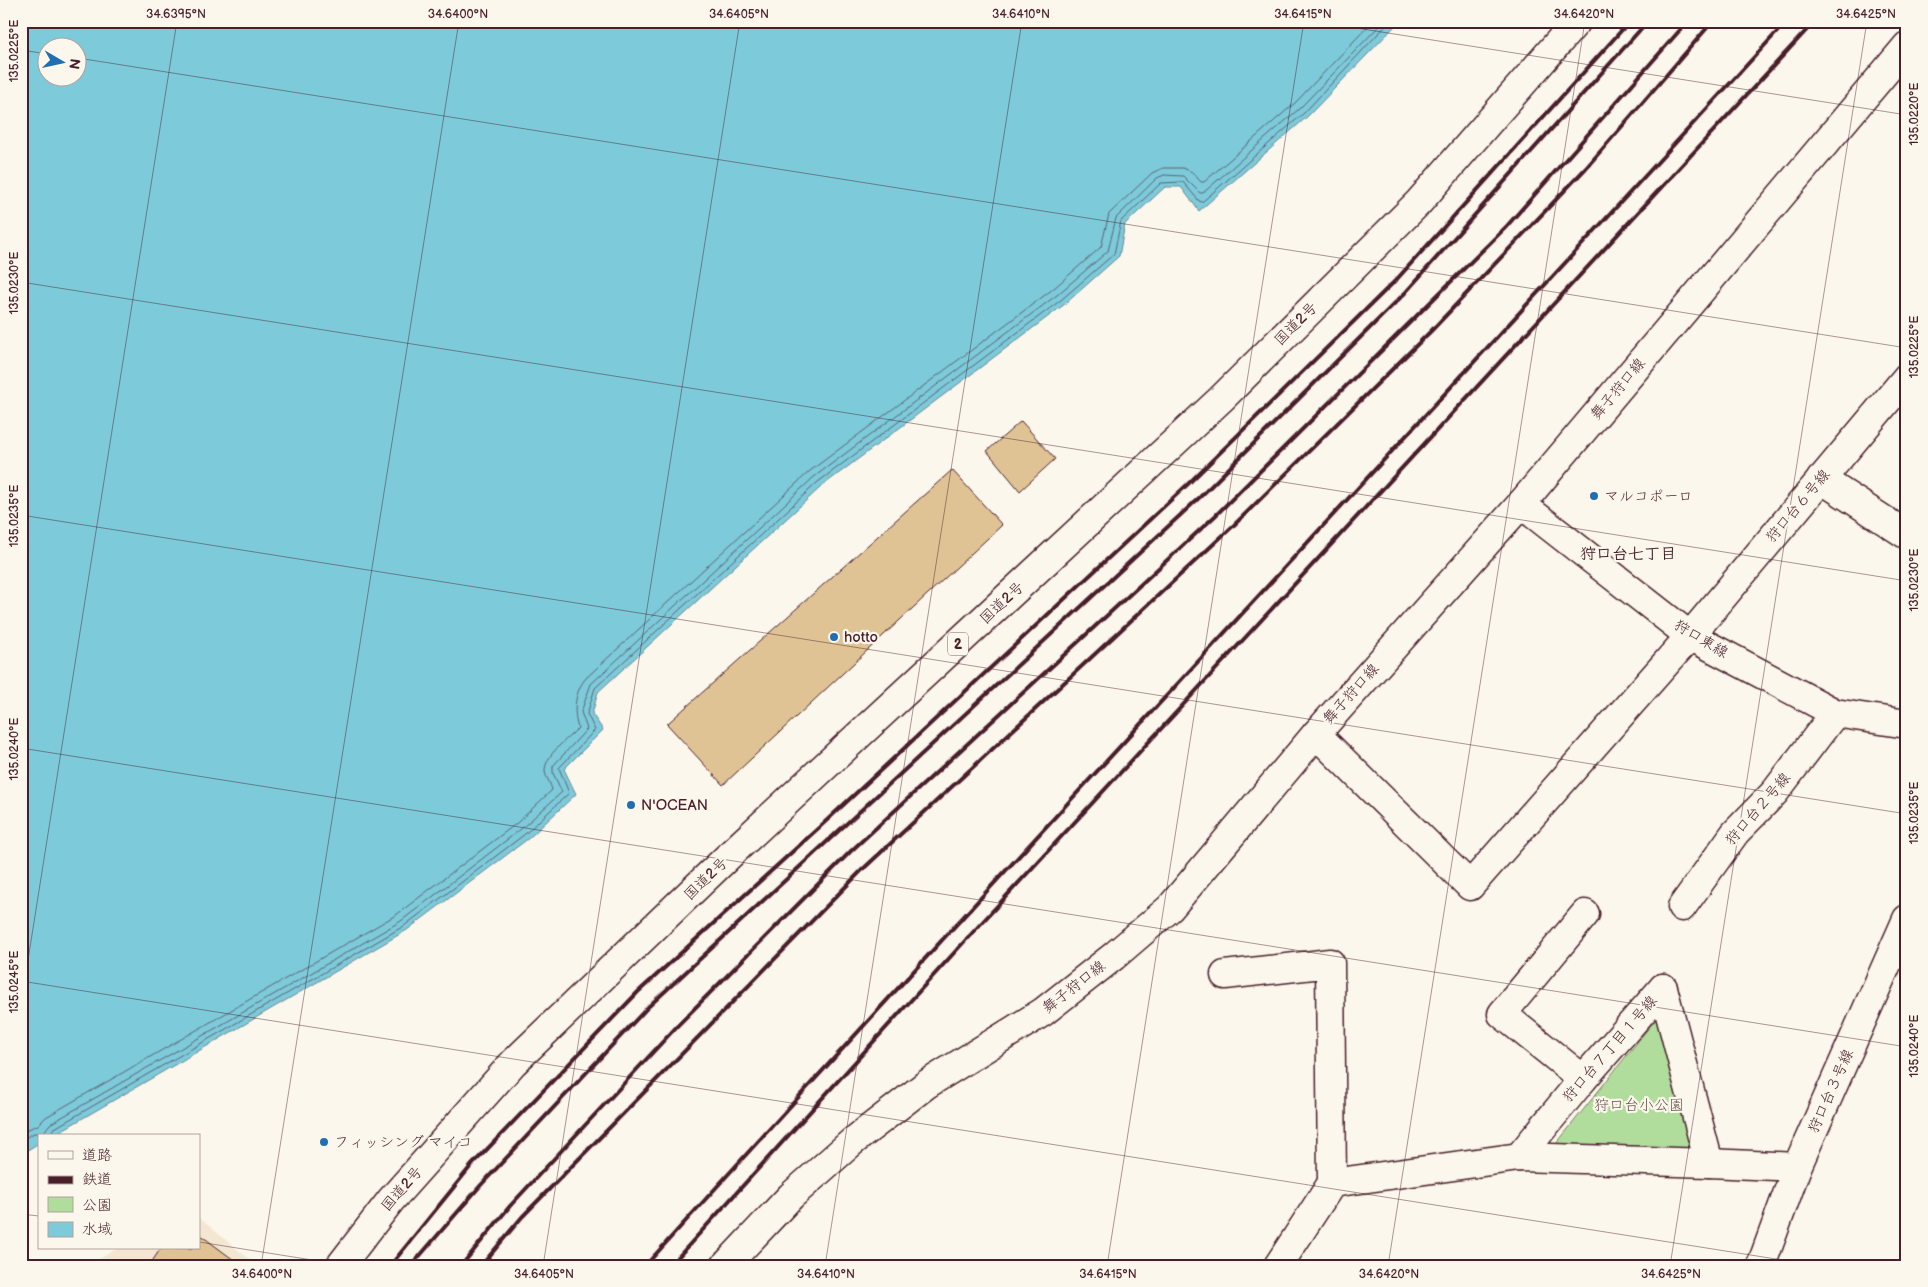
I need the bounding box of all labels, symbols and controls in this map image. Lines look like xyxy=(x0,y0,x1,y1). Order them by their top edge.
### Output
text: 34.6395°N xyxy=(146,7,206,22)
text: 34.6400°N xyxy=(428,7,488,22)
text: 34.6405°N xyxy=(709,7,769,22)
text: 34.6410°N xyxy=(992,7,1050,22)
text: 34.6415°N xyxy=(1274,7,1332,22)
text: 34.6420°N xyxy=(1554,7,1614,22)
text: 34.6425°N xyxy=(1836,7,1896,22)
text: 135.0225°E xyxy=(7,20,22,82)
north arrow xyxy=(38,38,88,88)
text: N xyxy=(65,57,84,70)
text: 135.0220°E xyxy=(1907,82,1922,145)
text: 135.0230°E xyxy=(7,251,22,315)
street label: 国道2号 xyxy=(1270,298,1322,350)
text: 135.0225°E xyxy=(1907,316,1922,378)
street label: 舞子狩口線 xyxy=(1587,354,1649,424)
street label: 狩口台６号線 xyxy=(1762,465,1834,547)
text: 135.0235°E xyxy=(7,485,22,547)
place label: マルコポーロ xyxy=(1604,487,1693,506)
marker: マルコポーロ xyxy=(1588,490,1600,502)
district label: 狩口台七丁目 xyxy=(1580,545,1676,564)
text: 135.0230°E xyxy=(1907,548,1922,612)
street label: 国道2号 xyxy=(976,578,1028,628)
street label: 狩口東線 xyxy=(1670,615,1732,663)
place label: hotto xyxy=(844,628,878,647)
marker: hotto xyxy=(828,631,840,643)
road number: 2 xyxy=(948,633,968,656)
street label: 舞子狩口線 xyxy=(1319,660,1383,728)
text: 135.0240°E xyxy=(7,717,22,781)
street label: 狩口台２号線 xyxy=(1721,769,1795,849)
text: 135.0235°E xyxy=(1907,782,1922,844)
place label: N'OCEAN xyxy=(641,796,708,815)
marker: N'OCEAN xyxy=(625,799,637,811)
street label: 国道2号 xyxy=(680,853,732,905)
text: 135.0245°E xyxy=(7,951,22,1013)
street label: 舞子狩口線 xyxy=(1039,956,1109,1018)
street label: 狩口台７丁目１号線 xyxy=(1559,992,1661,1106)
text: 135.0240°E xyxy=(1907,1014,1922,1078)
street label: 狩口台３号線 xyxy=(1804,1046,1858,1136)
park label: 狩口台小公園 xyxy=(1594,1096,1684,1115)
place label: フィッシング マイコ xyxy=(334,1133,472,1152)
legend xyxy=(38,1134,200,1250)
marker: フィッシング マイコ xyxy=(318,1136,330,1148)
text: 道路 xyxy=(82,1146,112,1165)
street label: 国道2号 xyxy=(377,1162,427,1216)
text: 鉄道 xyxy=(82,1170,112,1189)
text: 公園 xyxy=(82,1196,112,1215)
text: 水域 xyxy=(82,1220,112,1239)
text: 34.6400°N xyxy=(232,1267,292,1282)
text: 34.6405°N xyxy=(514,1267,574,1282)
text: 34.6410°N xyxy=(797,1267,855,1282)
text: 34.6415°N xyxy=(1079,1267,1137,1282)
text: 34.6420°N xyxy=(1359,1267,1419,1282)
text: 34.6425°N xyxy=(1641,1267,1701,1282)

